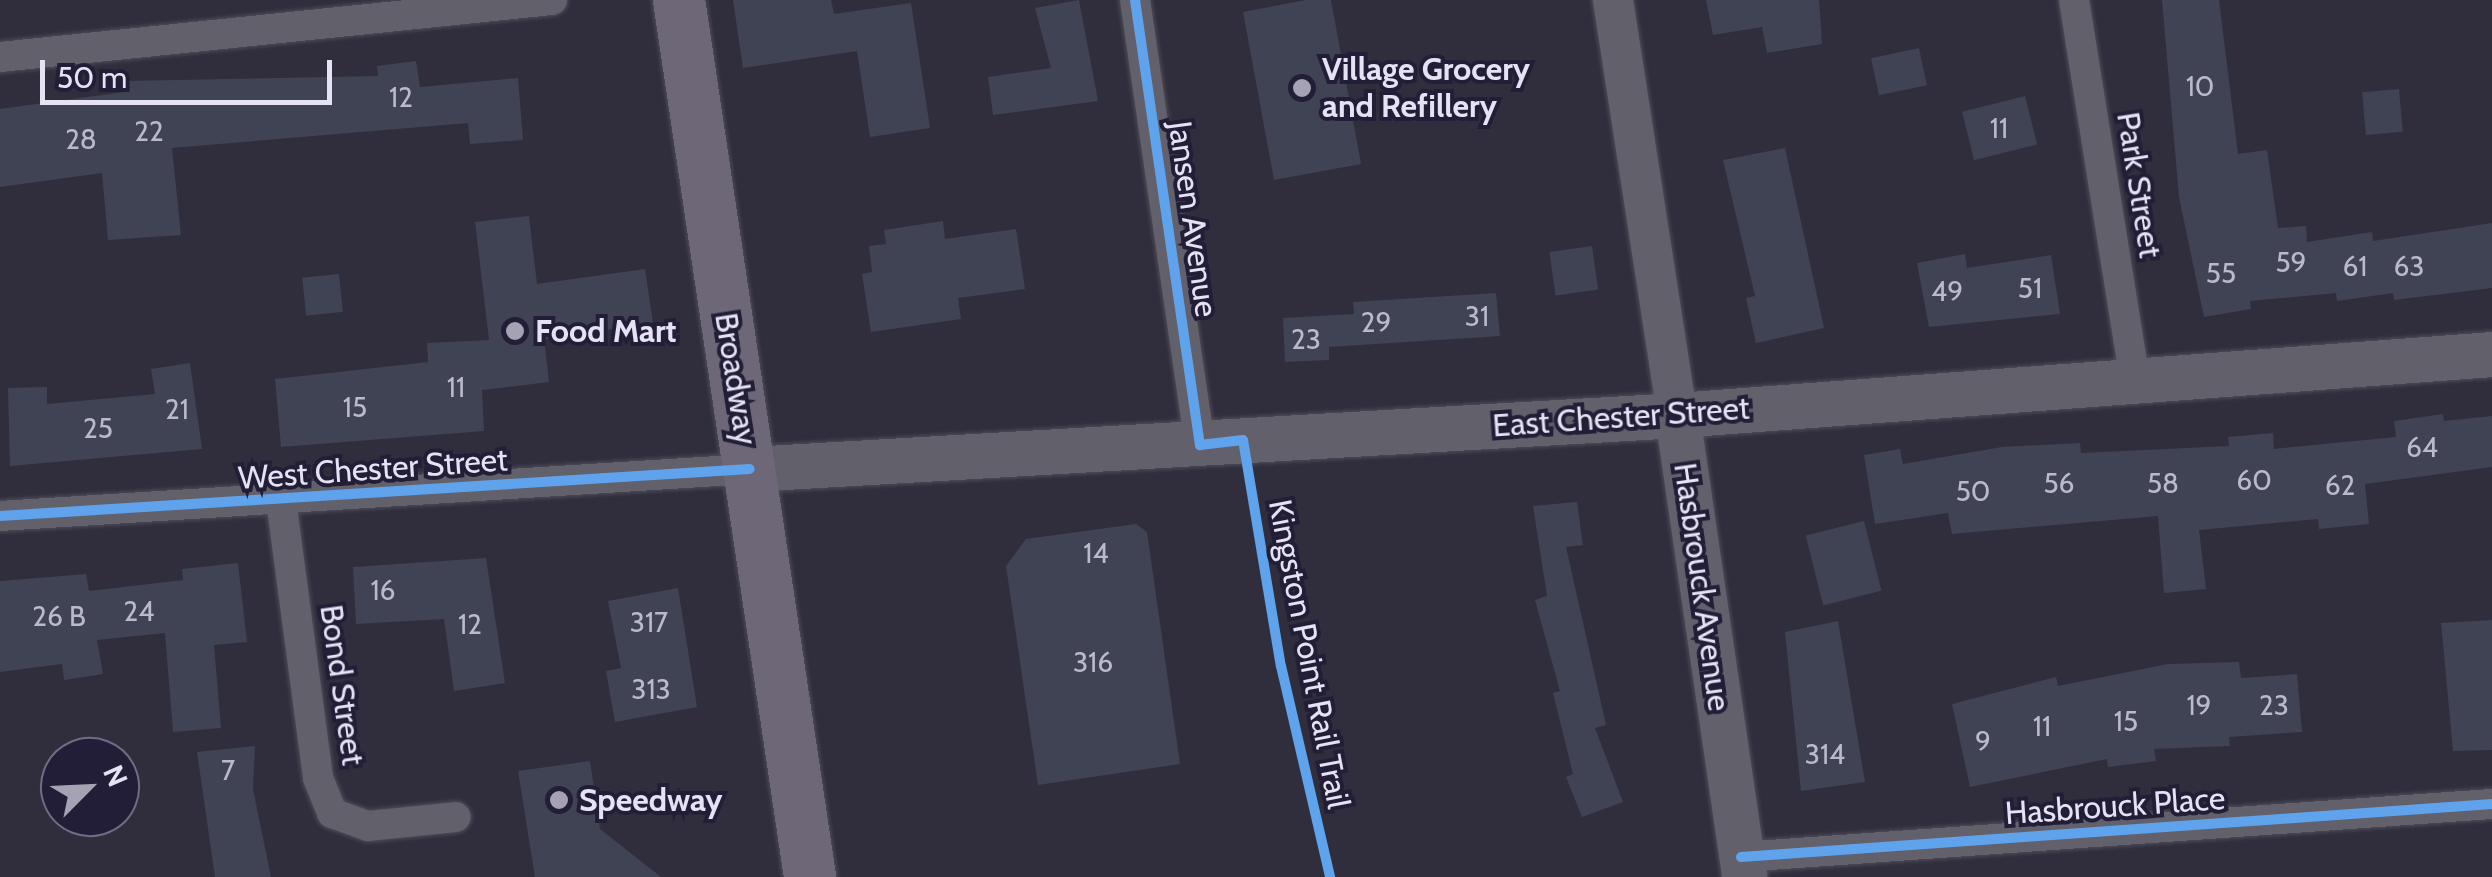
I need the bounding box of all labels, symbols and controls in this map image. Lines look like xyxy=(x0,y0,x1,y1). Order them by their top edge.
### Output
scale bar xyxy=(45,40,338,102)
place label: Village Grocery and Refillery xyxy=(1322,51,1530,126)
text: 50 m xyxy=(57,59,127,96)
house number: 10 xyxy=(2186,69,2214,103)
marker: Village Grocery and Refillery xyxy=(1291,77,1313,99)
house number: 12 xyxy=(389,80,413,114)
street label: Park Street xyxy=(2109,109,2169,261)
house number: 11 xyxy=(1990,111,2008,145)
house number: 22 xyxy=(134,114,164,148)
street label: Jansen Avenue xyxy=(1160,119,1226,319)
house number: 28 xyxy=(65,122,97,156)
house number: 59 xyxy=(2275,245,2307,279)
house number: 61 xyxy=(2343,249,2367,283)
house number: 63 xyxy=(2393,249,2425,283)
house number: 55 xyxy=(2206,256,2236,290)
house number: 51 xyxy=(2018,271,2042,305)
house number: 49 xyxy=(1931,274,1963,308)
house number: 31 xyxy=(1465,299,1489,333)
house number: 29 xyxy=(1361,305,1391,339)
street label: Broadway xyxy=(707,310,765,448)
place label: Food Mart xyxy=(535,312,677,350)
marker: Food Mart xyxy=(504,320,526,342)
house number: 23 xyxy=(1291,322,1321,356)
house number: 11 xyxy=(447,370,465,404)
street label: East Chester Street xyxy=(1491,389,1751,445)
house number: 15 xyxy=(343,390,367,424)
house number: 21 xyxy=(165,392,189,426)
house number: 25 xyxy=(83,411,113,445)
house number: 64 xyxy=(2406,430,2438,464)
street label: West Chester Street xyxy=(237,440,509,498)
street label: Hasbrouck Avenue xyxy=(1666,460,1738,714)
house number: 60 xyxy=(2236,463,2272,497)
house number: 56 xyxy=(2043,466,2075,500)
house number: 58 xyxy=(2147,466,2179,500)
house number: 62 xyxy=(2325,468,2355,502)
house number: 50 xyxy=(1956,474,1990,508)
street label: Kingston Point Rail Trail xyxy=(1260,496,1358,812)
house number: 14 xyxy=(1083,536,1109,570)
house number: 16 xyxy=(370,573,396,607)
house number: 24 xyxy=(124,594,154,628)
house number: 26 B xyxy=(32,599,86,633)
street label: Bond Street xyxy=(312,602,372,768)
house number: 317 xyxy=(630,605,668,639)
house number: 12 xyxy=(458,607,482,641)
house number: 316 xyxy=(1073,645,1113,679)
house number: 313 xyxy=(631,672,671,706)
house number: 19 xyxy=(2186,688,2212,722)
house number: 23 xyxy=(2259,688,2289,722)
house number: 15 xyxy=(2114,704,2138,738)
house number: 11 xyxy=(2033,709,2051,743)
house number: 9 xyxy=(1975,724,1991,758)
north arrow xyxy=(40,737,140,837)
house number: 314 xyxy=(1805,737,1845,771)
house number: 7 xyxy=(221,753,235,787)
text: N xyxy=(96,760,135,792)
street label: Hasbrouck Place xyxy=(2004,779,2226,833)
place label: Speedway xyxy=(579,781,722,819)
marker: Speedway xyxy=(548,789,570,811)

